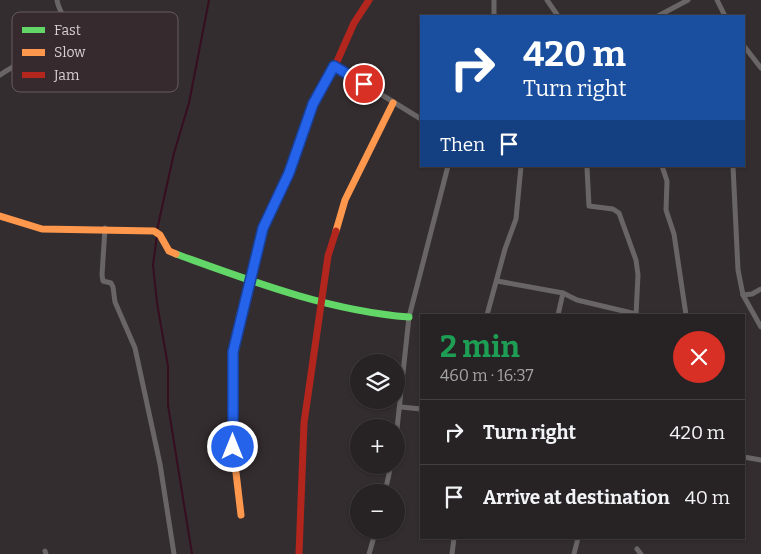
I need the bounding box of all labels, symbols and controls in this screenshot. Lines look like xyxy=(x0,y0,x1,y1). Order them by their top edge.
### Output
legend xyxy=(12,12,178,92)
text: Fast xyxy=(54,22,81,39)
text: 420 m xyxy=(523,33,626,75)
icon: right xyxy=(440,35,505,100)
text: Slow xyxy=(54,44,86,61)
pin xyxy=(343,63,385,105)
text: Jam xyxy=(53,67,80,84)
icon: arrive xyxy=(350,70,378,98)
text: Turn right xyxy=(523,75,626,102)
icon: arrive xyxy=(495,130,523,158)
text: Then xyxy=(440,133,485,156)
text: 2 min xyxy=(440,329,520,365)
button: close xyxy=(673,331,725,383)
map controls xyxy=(350,354,405,539)
button: layers xyxy=(350,354,405,409)
text: 460 m · 16:37 xyxy=(440,366,534,385)
icon: right xyxy=(440,418,468,446)
button: + xyxy=(350,419,405,474)
position arrow xyxy=(206,420,258,472)
text: Turn right xyxy=(483,421,576,444)
text: 420 m xyxy=(669,421,725,444)
icon: arrive xyxy=(440,483,468,511)
button: − xyxy=(350,484,405,539)
text: Arrive at destination xyxy=(483,486,670,509)
text: 40 m xyxy=(685,486,730,509)

